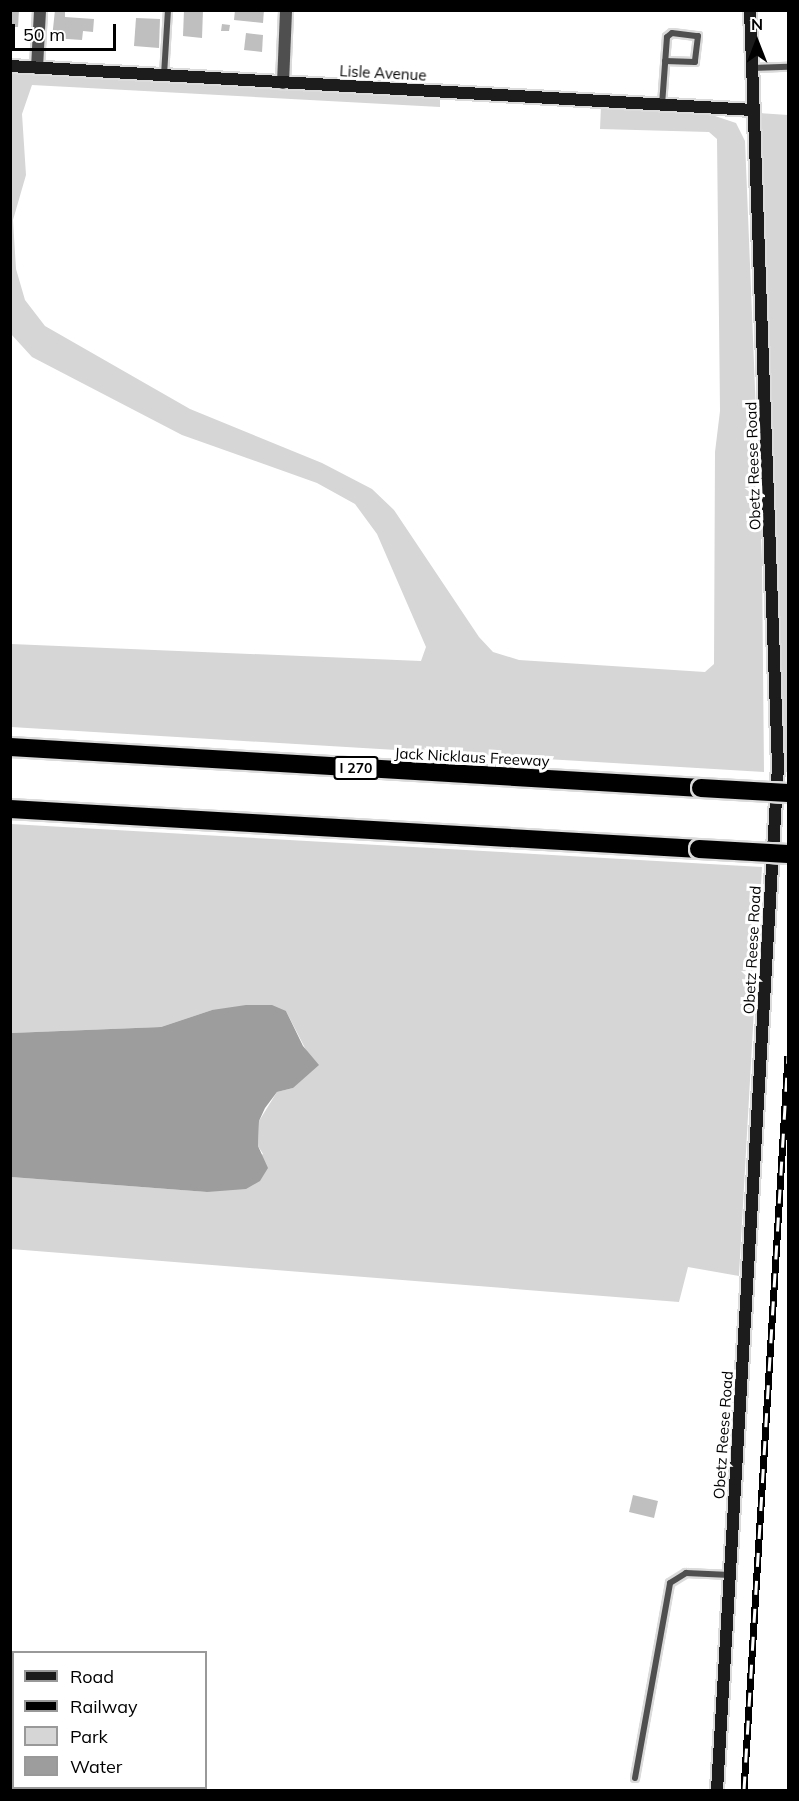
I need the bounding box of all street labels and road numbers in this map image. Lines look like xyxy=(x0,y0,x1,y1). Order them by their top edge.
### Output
street label: Lisle Avenue xyxy=(339,62,427,84)
street label: Obetz Reese Road xyxy=(742,401,764,531)
street label: Jack Nicklaus Freeway xyxy=(394,744,550,770)
road number: I 270 xyxy=(332,757,380,779)
street label: Obetz Reese Road xyxy=(740,885,764,1015)
street label: Obetz Reese Road xyxy=(710,1370,736,1500)

